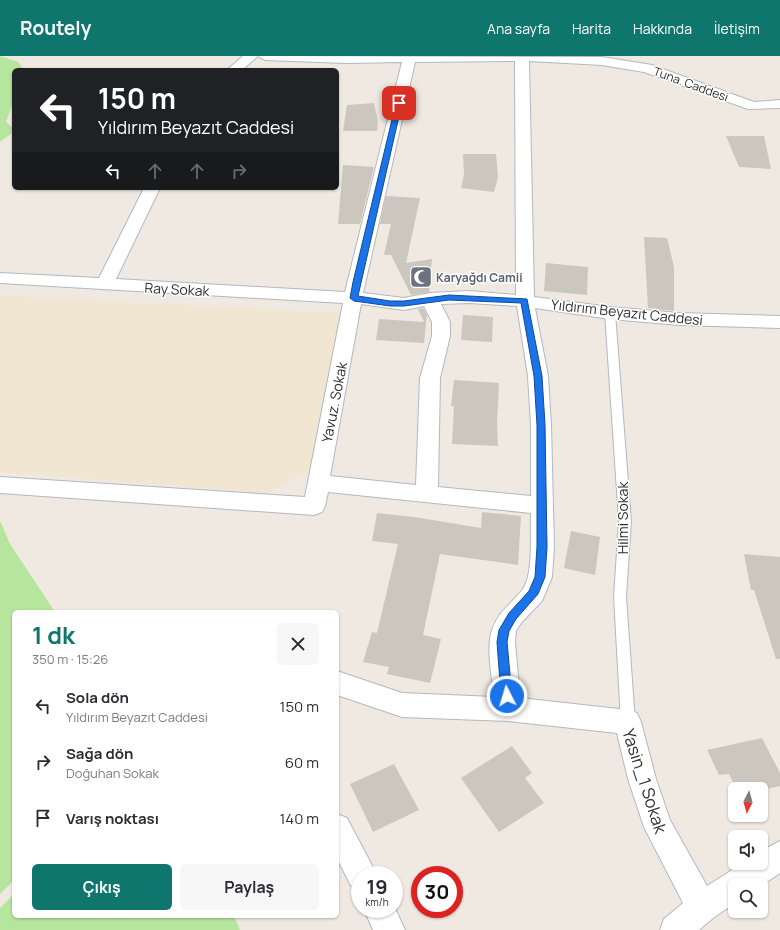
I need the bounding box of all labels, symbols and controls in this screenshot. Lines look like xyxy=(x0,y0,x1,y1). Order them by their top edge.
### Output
text: Routely xyxy=(20,15,91,41)
text: Ana sayfa xyxy=(487,19,550,38)
text: Harita xyxy=(572,19,611,38)
text: Hakkında xyxy=(633,19,692,38)
text: İletişim xyxy=(714,19,760,38)
street label: Tuna. Caddesi xyxy=(651,63,731,105)
text: 150 m xyxy=(98,79,176,117)
icon: left xyxy=(32,84,84,136)
pin xyxy=(382,86,416,120)
icon: arrive xyxy=(388,92,410,114)
text: Yıldırım Beyazıt Caddesi xyxy=(98,115,294,139)
icon: left xyxy=(102,160,124,182)
icon: ahead xyxy=(144,160,166,182)
icon: ahead xyxy=(186,160,208,182)
icon: right xyxy=(228,160,250,182)
mosque icon: Karyağdı Camii xyxy=(408,264,434,290)
place label: Karyağdı Camii xyxy=(436,269,523,286)
street label: Ray Sokak xyxy=(144,278,211,300)
street label: Yıldırım Beyazıt Caddesi xyxy=(550,295,704,329)
street label: Yavuz. Sokak xyxy=(317,359,351,444)
street label: Hilmi Sokak xyxy=(613,481,632,554)
text: 1 dk xyxy=(32,618,75,651)
button: close xyxy=(277,623,319,665)
text: 350 m · 15:26 xyxy=(32,650,108,668)
position arrow xyxy=(486,675,528,717)
text: Sola dön xyxy=(66,687,129,708)
icon: left xyxy=(32,695,54,717)
text: 150 m xyxy=(280,696,319,717)
text: Yıldırım Beyazıt Caddesi xyxy=(66,708,208,726)
street label: Yasin_1 Sokak xyxy=(617,726,673,837)
text: Sağa dön xyxy=(66,743,133,764)
icon: right xyxy=(32,751,54,773)
text: 60 m xyxy=(285,752,319,773)
text: Doğuhan Sokak xyxy=(66,764,159,782)
north arrow xyxy=(728,782,768,822)
map controls xyxy=(728,782,768,918)
icon: arrive xyxy=(32,807,54,829)
text: Varış noktası xyxy=(66,808,159,829)
text: 140 m xyxy=(279,808,319,829)
button: sound xyxy=(728,830,768,870)
button: Çıkış xyxy=(32,864,172,910)
button: Paylaş xyxy=(180,864,319,910)
speed limit sign: 30 xyxy=(411,866,463,918)
text: 19 xyxy=(366,873,388,900)
button: search xyxy=(728,878,768,918)
text: km/h xyxy=(365,895,389,909)

